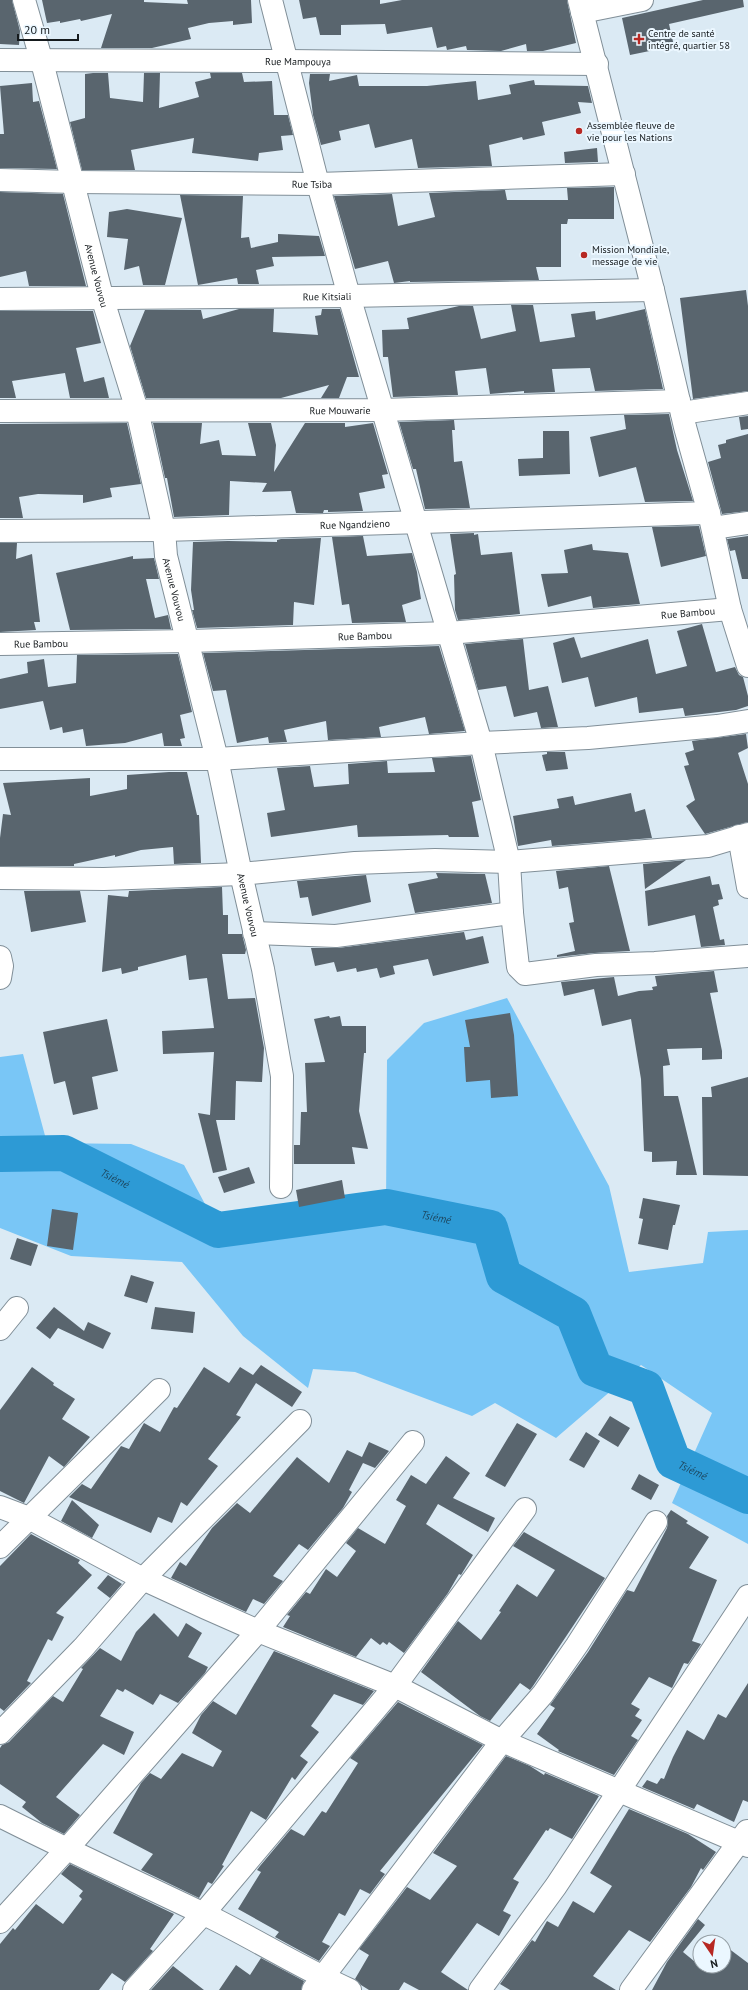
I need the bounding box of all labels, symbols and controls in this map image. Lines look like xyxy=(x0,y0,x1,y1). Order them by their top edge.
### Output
scale bar xyxy=(18,16,78,42)
text: 20 m xyxy=(24,22,50,37)
place label: Centre de santé intégré, quartier 58 xyxy=(648,27,730,52)
marker: Centre de santé intégré, quartier 58 xyxy=(633,33,645,45)
street label: Rue Mampouya xyxy=(265,54,331,68)
place label: Assemblée fleuve de vie pour les Nations xyxy=(587,119,675,144)
marker: Assemblée fleuve de vie pour les Nations xyxy=(574,126,584,136)
street label: Rue Tsiba xyxy=(292,177,332,191)
street label: Avenue Vouvou xyxy=(82,242,111,309)
place label: Mission Mondiale, message de vie xyxy=(592,243,669,268)
marker: Mission Mondiale, message de vie xyxy=(579,250,589,260)
street label: Rue Kitsiali xyxy=(303,289,351,303)
street label: Rue Mouwarie xyxy=(309,404,371,417)
street label: Rue Ngandzieno xyxy=(320,516,390,532)
street label: Avenue Vouvou xyxy=(160,556,189,623)
street label: Rue Bambou xyxy=(660,604,716,621)
street label: Rue Bambou xyxy=(338,628,392,643)
street label: Rue Bambou xyxy=(14,636,68,650)
street label: Avenue Vouvou xyxy=(234,872,262,938)
water label: Tsiémé xyxy=(98,1165,133,1192)
water label: Tsiémé xyxy=(420,1207,453,1227)
water label: Tsiémé xyxy=(676,1457,710,1483)
north arrow xyxy=(692,1934,732,1974)
text: N xyxy=(709,1956,719,1971)

